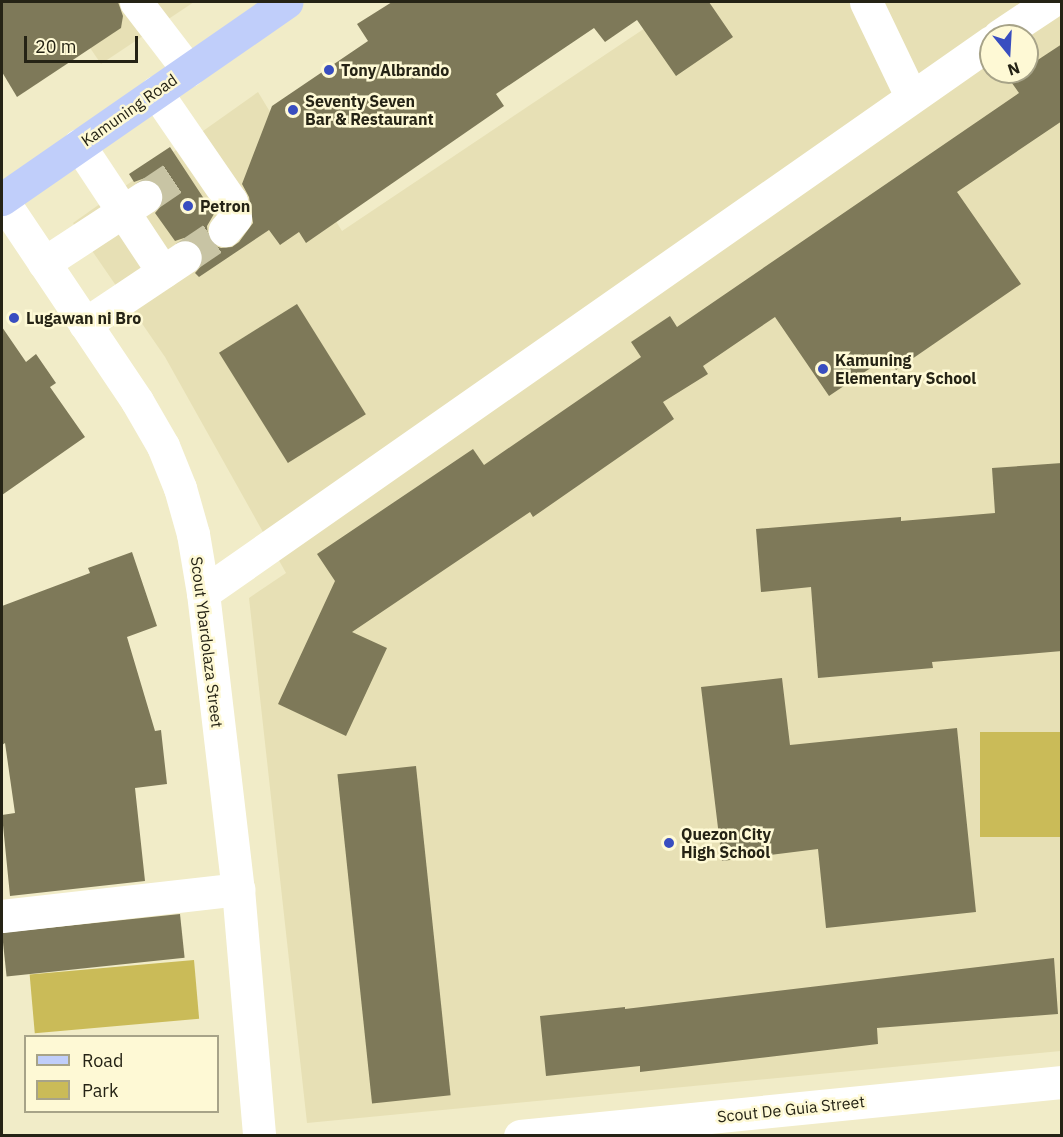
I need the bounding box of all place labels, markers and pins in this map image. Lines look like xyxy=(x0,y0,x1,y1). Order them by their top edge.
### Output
place label: Tony Albrando xyxy=(341,60,449,80)
marker: Tony Albrando xyxy=(322,63,336,77)
place label: Seventy Seven Bar & Restaurant xyxy=(305,91,434,129)
marker: Seventy Seven Bar & Restaurant xyxy=(286,103,300,117)
place label: Petron xyxy=(200,196,250,216)
marker: Petron xyxy=(181,199,195,213)
place label: Lugawan ni Bro xyxy=(26,308,141,328)
marker: Lugawan ni Bro xyxy=(7,311,21,325)
place label: Kamuning Elementary School xyxy=(835,350,976,388)
marker: Kamuning Elementary School xyxy=(816,362,830,376)
place label: Quezon City High School xyxy=(681,824,771,862)
marker: Quezon City High School xyxy=(662,836,676,850)

